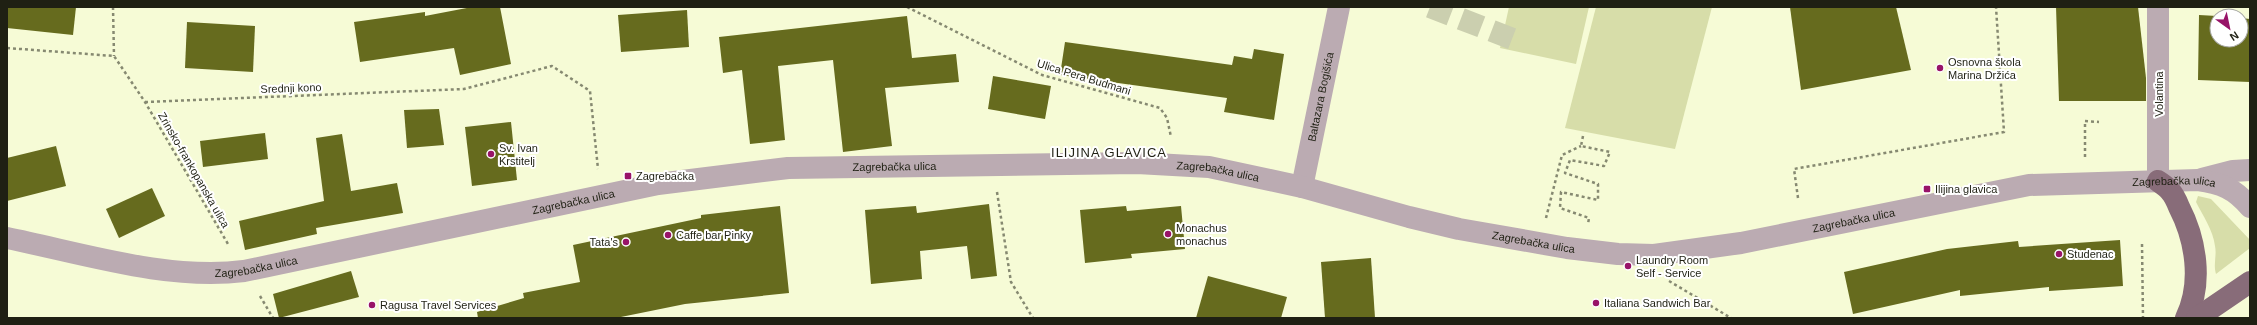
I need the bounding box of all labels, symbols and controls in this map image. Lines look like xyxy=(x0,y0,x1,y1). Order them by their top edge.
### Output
north arrow xyxy=(2209,8,2249,48)
text: N xyxy=(2228,29,2241,44)
street label: Baltazara Bogišića xyxy=(1305,50,1336,143)
place label: Osnovna škola Marina Držića xyxy=(1948,56,2022,81)
street label: Ulica Pera Budmani xyxy=(1036,57,1132,97)
marker: Osnovna škola Marina Držića xyxy=(1935,63,1945,73)
street label: Volantina xyxy=(2153,70,2165,117)
street label: Srednji kono xyxy=(260,81,322,95)
street label: Zrinsko-frankopanska ulica xyxy=(156,110,232,231)
place label: Sv. Ivan Krstitelj xyxy=(499,142,538,167)
district label: ILIJINA GLAVICA xyxy=(1051,145,1167,160)
marker: Sv. Ivan Krstitelj xyxy=(486,149,496,159)
street label: Zagrebačka ulica xyxy=(1176,159,1261,184)
street label: Zagrebačka ulica xyxy=(852,160,937,173)
place label: Zagrebačka xyxy=(636,170,695,182)
marker: Zagrebačka xyxy=(623,171,633,181)
street label: Zagrebačka ulica xyxy=(2132,174,2218,189)
place label: Ilijina glavica xyxy=(1935,183,1998,195)
marker: Ilijina glavica xyxy=(1922,184,1932,194)
street label: Zagrebačka ulica xyxy=(531,187,616,216)
street label: Zagrebačka ulica xyxy=(1811,206,1897,234)
place label: Monachus monachus xyxy=(1176,222,1227,247)
place label: Caffe bar Pinky xyxy=(676,229,752,241)
marker: Monachus monachus xyxy=(1163,229,1173,239)
street label: Zagrebačka ulica xyxy=(1491,229,1576,255)
marker: Caffe bar Pinky xyxy=(663,230,673,240)
place label: Tata's xyxy=(590,236,618,248)
marker: Tata's xyxy=(621,237,631,247)
place label: Studenac xyxy=(2067,248,2114,260)
marker: Studenac xyxy=(2054,249,2064,259)
street label: Zagrebačka ulica xyxy=(215,254,299,279)
place label: Laundry Room Self - Service xyxy=(1636,254,1708,279)
marker: Laundry Room Self - Service xyxy=(1623,261,1633,271)
place label: Italiana Sandwich Bar xyxy=(1604,297,1711,309)
marker: Italiana Sandwich Bar xyxy=(1591,298,1601,308)
place label: Ragusa Travel Services xyxy=(380,299,497,311)
marker: Ragusa Travel Services xyxy=(367,300,377,310)

